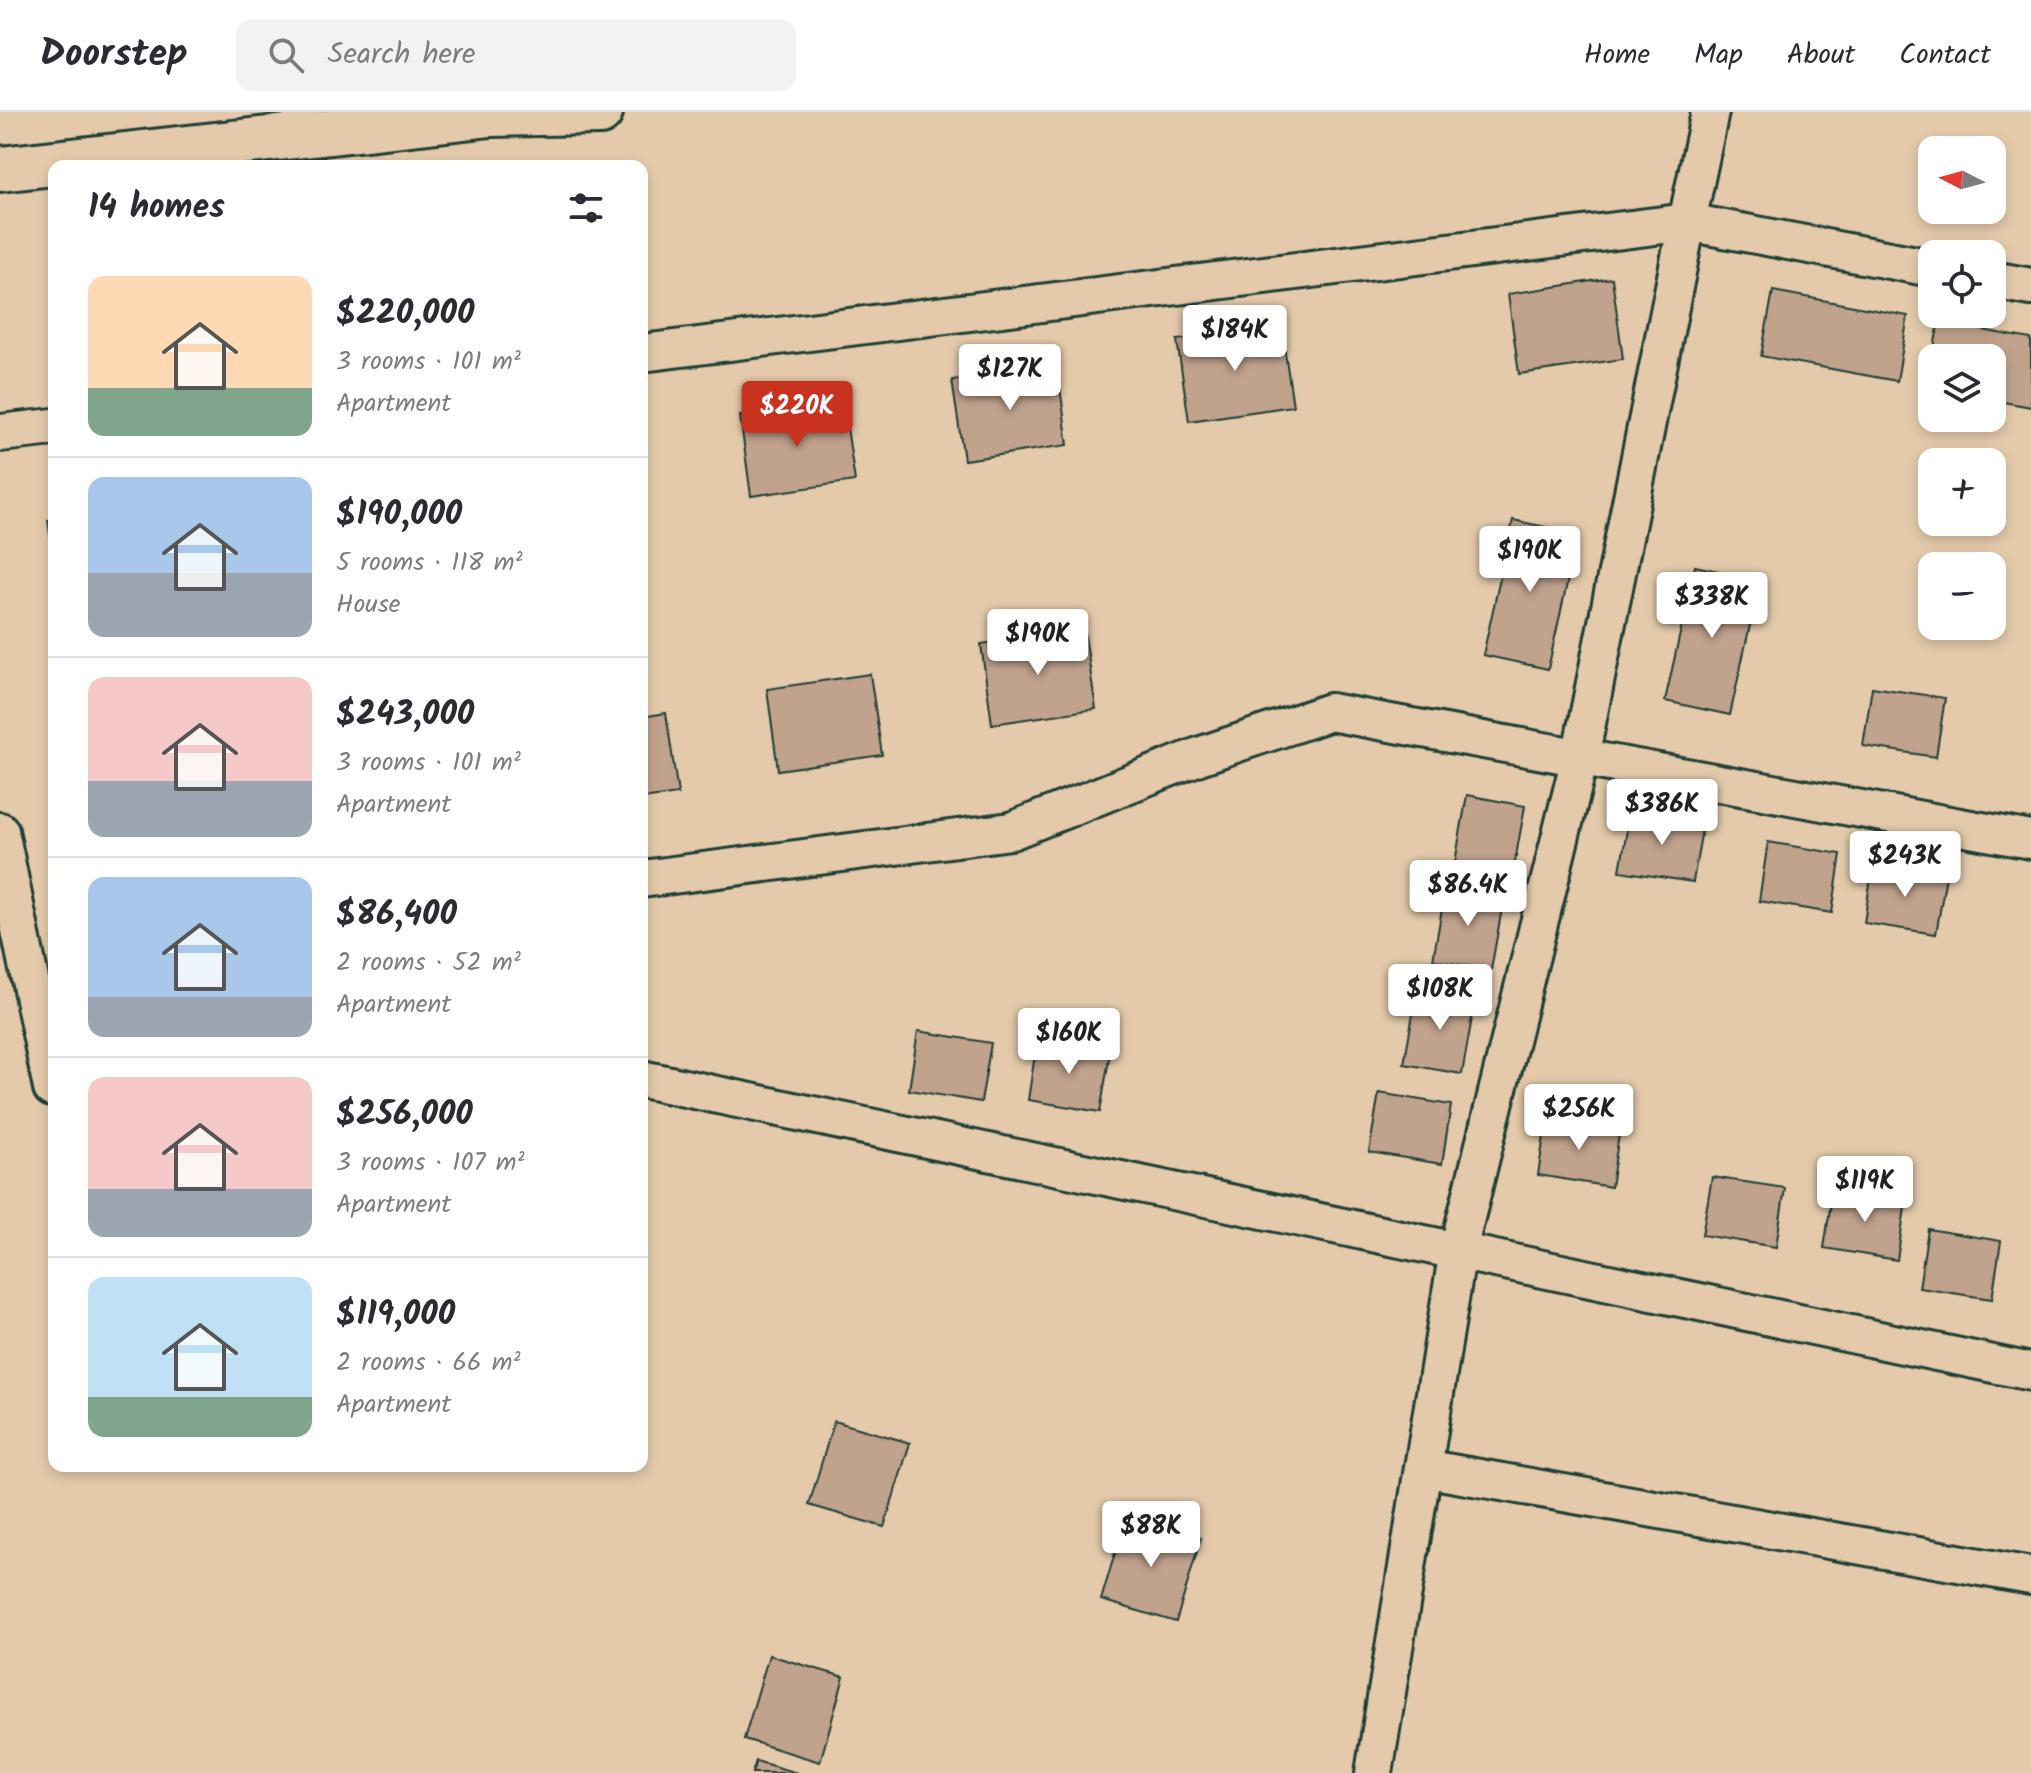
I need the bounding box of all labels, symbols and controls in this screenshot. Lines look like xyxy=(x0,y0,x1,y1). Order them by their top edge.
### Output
search box xyxy=(236,19,796,91)
text: Doorstep xyxy=(40,25,188,85)
text: Search here xyxy=(328,31,476,79)
icon: search xyxy=(264,33,308,77)
text: Home xyxy=(1584,33,1650,78)
text: Map xyxy=(1694,33,1743,78)
text: About xyxy=(1787,33,1855,78)
text: Contact xyxy=(1899,33,1991,78)
north arrow xyxy=(1918,136,2006,224)
map controls xyxy=(1918,136,2006,640)
text: 14 homes xyxy=(88,181,225,235)
icon: filters xyxy=(564,186,608,230)
button: locate xyxy=(1918,240,2006,328)
text: $220,000 xyxy=(336,287,474,341)
pin: $184K xyxy=(1179,305,1291,373)
icon: home xyxy=(152,308,248,404)
text: $184K xyxy=(1201,310,1269,352)
text: 3 rooms · 101 m² xyxy=(336,341,521,383)
pin: $127K xyxy=(954,344,1066,412)
button: layers xyxy=(1918,344,2006,432)
text: $127K xyxy=(977,349,1043,391)
pin: $220K xyxy=(741,381,853,449)
text: Apartment xyxy=(336,383,451,425)
text: $220K xyxy=(760,386,834,428)
button: + xyxy=(1918,448,2006,536)
text: $190,000 xyxy=(336,488,462,542)
icon: home xyxy=(152,509,248,605)
pin: $190K xyxy=(1474,526,1586,594)
text: $190K xyxy=(1497,531,1563,573)
text: 5 rooms · 118 m² xyxy=(336,542,522,584)
button: − xyxy=(1918,552,2006,640)
pin: $338K xyxy=(1656,572,1768,640)
text: $338K xyxy=(1675,577,1749,619)
text: House xyxy=(336,584,400,626)
pin: $190K xyxy=(982,609,1094,677)
text: $190K xyxy=(1005,614,1071,656)
text: $243,000 xyxy=(336,688,474,742)
icon: home xyxy=(152,709,248,805)
text: 3 rooms · 101 m² xyxy=(336,742,521,784)
pin: $386K xyxy=(1606,779,1718,847)
text: Apartment xyxy=(336,784,451,826)
text: $386K xyxy=(1625,784,1699,826)
pin: $243K xyxy=(1849,831,1961,899)
text: $243K xyxy=(1868,836,1942,878)
pin: $86.4K xyxy=(1403,860,1533,928)
text: $86.4K xyxy=(1428,865,1508,907)
text: $86,400 xyxy=(336,888,457,942)
icon: home xyxy=(152,909,248,1005)
text: 2 rooms · 52 m² xyxy=(336,942,521,984)
pin: $108K xyxy=(1384,964,1496,1032)
text: $108K xyxy=(1406,969,1474,1011)
text: Apartment xyxy=(336,984,451,1026)
pin: $160K xyxy=(1013,1008,1125,1076)
text: $160K xyxy=(1036,1013,1102,1055)
pin: $256K xyxy=(1523,1084,1635,1152)
text: $256,000 xyxy=(336,1088,473,1142)
text: $256K xyxy=(1542,1089,1616,1131)
icon: home xyxy=(152,1109,248,1205)
text: 3 rooms · 107 m² xyxy=(336,1142,525,1184)
pin: $119K xyxy=(1809,1156,1921,1224)
text: $119K xyxy=(1835,1161,1895,1203)
text: Apartment xyxy=(336,1184,451,1226)
text: $119,000 xyxy=(336,1288,455,1342)
icon: home xyxy=(152,1309,248,1405)
text: 2 rooms · 66 m² xyxy=(336,1342,521,1384)
text: Apartment xyxy=(336,1384,451,1426)
pin: $88K xyxy=(1104,1501,1198,1569)
text: $88K xyxy=(1120,1506,1182,1548)

